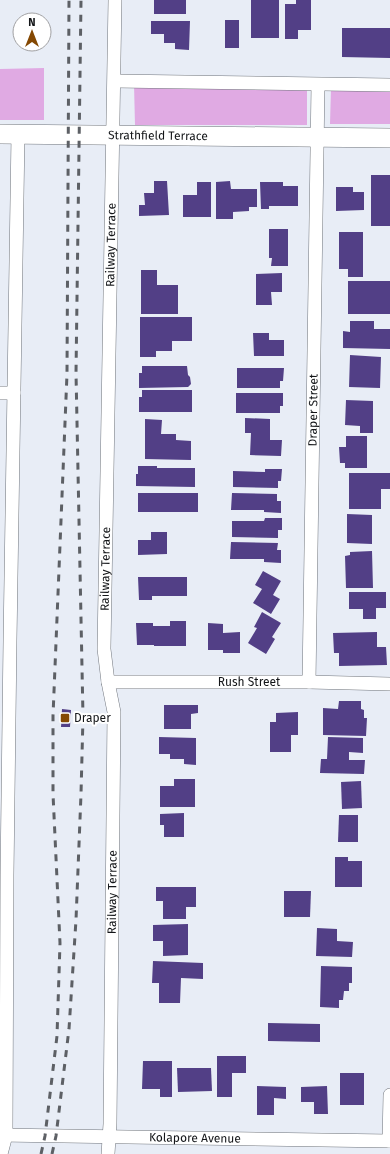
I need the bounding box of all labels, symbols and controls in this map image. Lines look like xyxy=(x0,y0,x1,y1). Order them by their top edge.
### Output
north arrow xyxy=(12,12,52,52)
text: N xyxy=(28,16,36,29)
street label: Strathfield Terrace xyxy=(108,128,208,143)
street label: Railway Terrace xyxy=(103,203,119,287)
street label: Draper Street xyxy=(306,373,321,446)
street label: Railway Terrace xyxy=(98,527,113,611)
street label: Rush Street xyxy=(218,675,281,689)
place label: Draper xyxy=(74,711,111,725)
marker: Draper xyxy=(59,712,71,724)
street label: Railway Terrace xyxy=(105,850,120,934)
street label: Kolapore Avenue xyxy=(149,1130,241,1146)

